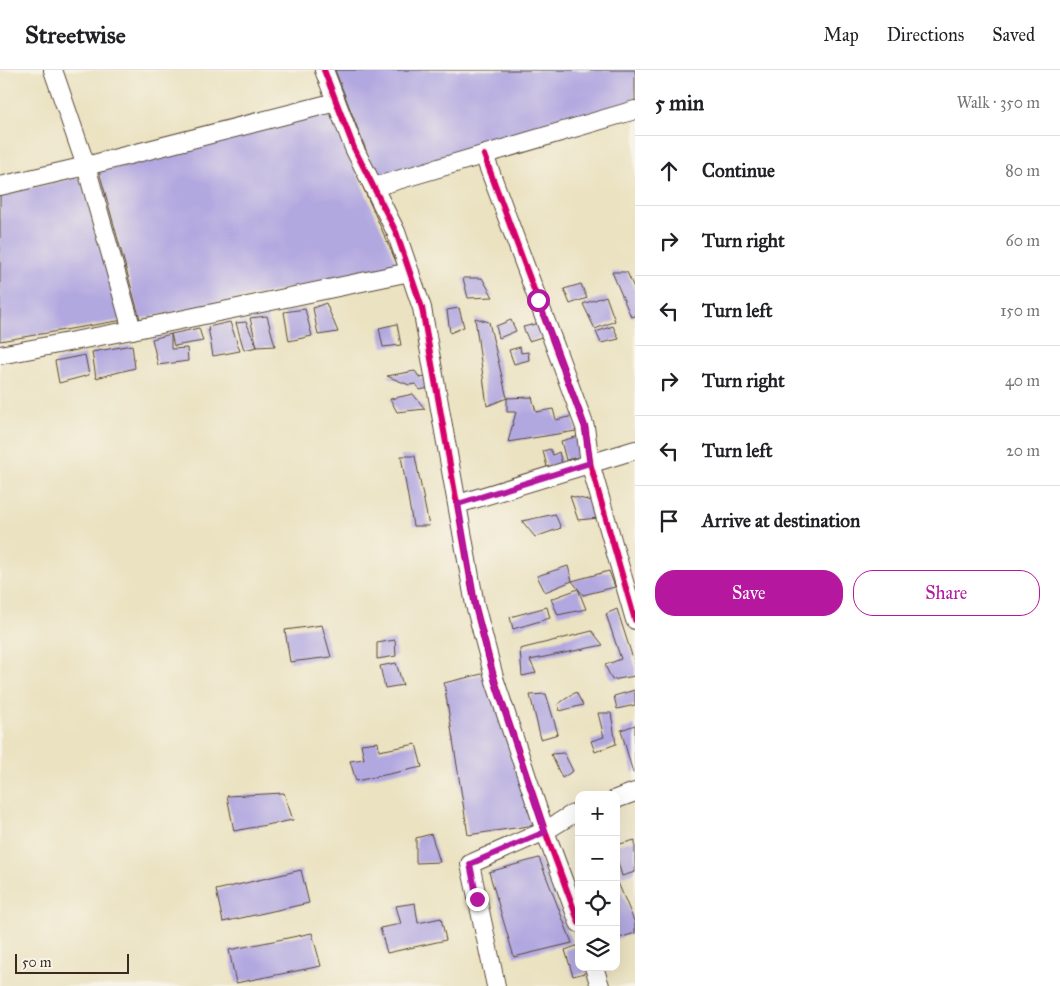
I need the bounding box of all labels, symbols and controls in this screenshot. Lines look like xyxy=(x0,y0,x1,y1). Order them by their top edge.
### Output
text: Streetwise xyxy=(25,20,126,50)
text: Map xyxy=(823,24,859,46)
text: Directions xyxy=(887,24,964,46)
text: Saved xyxy=(992,24,1035,46)
text: 5 min xyxy=(655,90,704,116)
text: Walk · 350 m xyxy=(957,93,1040,112)
icon: ahead xyxy=(655,157,683,185)
text: Continue xyxy=(702,159,775,182)
text: 80 m xyxy=(1005,161,1040,180)
icon: right xyxy=(655,227,683,255)
text: Turn right xyxy=(702,229,785,252)
text: 60 m xyxy=(1006,231,1040,250)
route start xyxy=(527,289,550,312)
icon: left xyxy=(655,297,683,325)
text: Turn left xyxy=(702,299,772,322)
text: 150 m xyxy=(1000,301,1040,320)
icon: right xyxy=(655,367,683,395)
text: Turn right xyxy=(702,369,785,392)
text: 40 m xyxy=(1005,371,1040,390)
icon: left xyxy=(655,437,683,465)
text: Turn left xyxy=(702,439,772,462)
text: 20 m xyxy=(1006,441,1040,460)
icon: arrive xyxy=(655,507,683,535)
text: Arrive at destination xyxy=(702,509,860,532)
button: Save xyxy=(655,570,843,616)
button: Share xyxy=(853,570,1040,616)
map controls xyxy=(575,791,620,971)
button: + xyxy=(575,791,620,836)
button: − xyxy=(575,836,620,881)
button: locate xyxy=(575,881,620,926)
route end xyxy=(466,888,489,911)
button: layers xyxy=(575,926,620,971)
scale bar xyxy=(15,951,129,974)
text: 50 m xyxy=(22,954,51,971)

